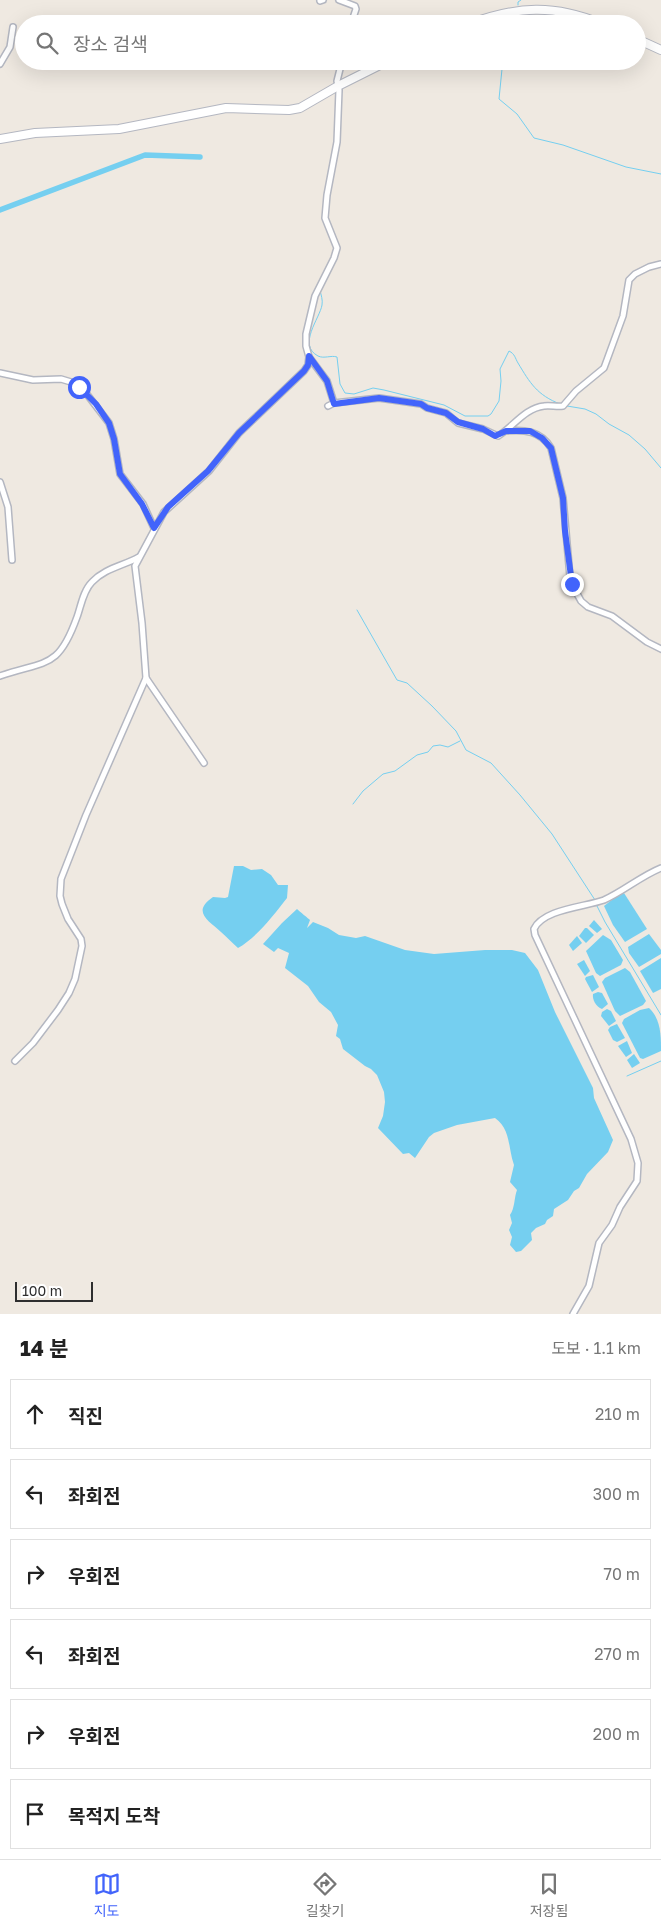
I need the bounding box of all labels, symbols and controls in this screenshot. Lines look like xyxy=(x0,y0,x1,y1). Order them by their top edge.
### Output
search box xyxy=(15,15,646,70)
icon: search xyxy=(33,29,61,57)
text: 장소 검색 xyxy=(73,32,148,55)
route start xyxy=(68,376,91,399)
route end xyxy=(561,573,584,596)
scale bar xyxy=(15,1279,92,1302)
text: 100 m xyxy=(22,1282,62,1299)
text: 14 분 xyxy=(20,1335,69,1361)
text: 도보 · 1.1 km xyxy=(551,1338,641,1358)
icon: ahead xyxy=(21,1400,49,1428)
text: 직진 xyxy=(68,1404,103,1427)
text: 210 m xyxy=(595,1404,640,1424)
icon: left xyxy=(21,1480,49,1508)
text: 좌회전 xyxy=(68,1484,120,1507)
text: 300 m xyxy=(593,1484,640,1504)
icon: right xyxy=(21,1560,49,1588)
text: 우회전 xyxy=(68,1564,120,1587)
text: 70 m xyxy=(603,1564,640,1584)
icon: left xyxy=(21,1640,49,1668)
text: 좌회전 xyxy=(68,1644,120,1667)
text: 270 m xyxy=(594,1644,640,1664)
icon: right xyxy=(21,1720,49,1748)
text: 우회전 xyxy=(68,1724,120,1747)
text: 200 m xyxy=(593,1724,640,1744)
icon: arrive xyxy=(21,1800,49,1828)
text: 목적지 도착 xyxy=(68,1804,160,1827)
tab: 지도 xyxy=(93,1870,121,1920)
tab: 길찾기 xyxy=(306,1870,344,1920)
tab: 저장됨 xyxy=(530,1870,568,1920)

